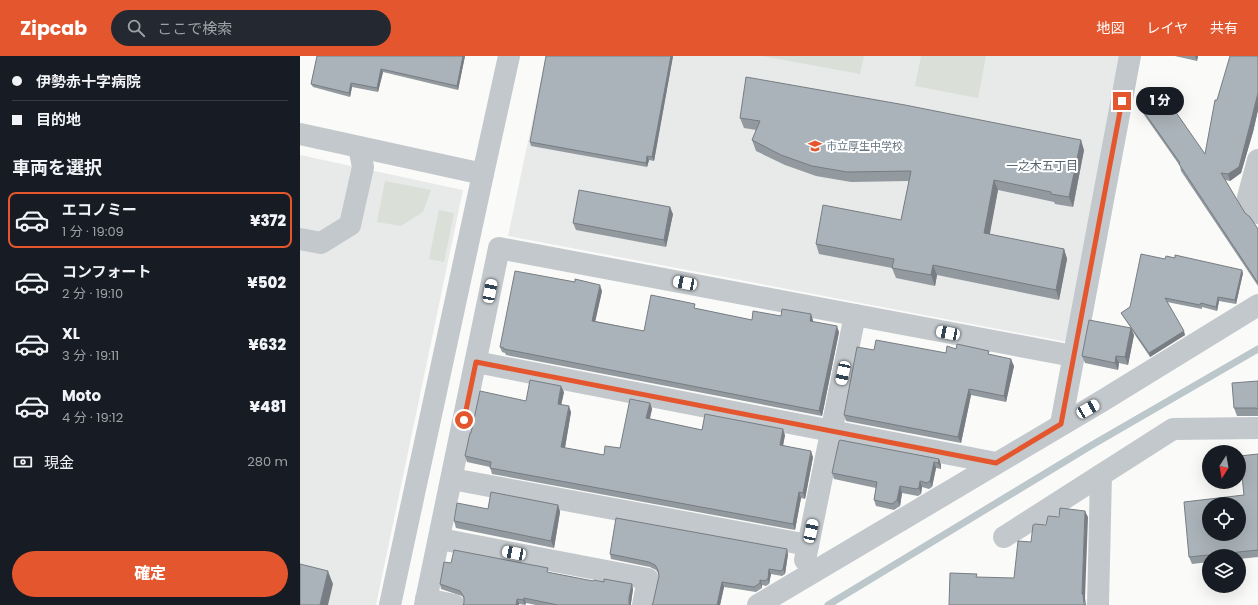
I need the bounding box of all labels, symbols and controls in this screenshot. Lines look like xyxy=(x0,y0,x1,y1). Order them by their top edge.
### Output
search box xyxy=(111,10,391,46)
text: Zipcab xyxy=(20,15,87,42)
icon: search xyxy=(125,17,147,39)
text: ここで検索 xyxy=(157,18,232,39)
text: 地図 xyxy=(1096,18,1124,38)
text: レイヤ xyxy=(1146,18,1188,38)
text: 共有 xyxy=(1210,18,1238,38)
text: 伊勢赤十字病院 xyxy=(36,71,141,92)
callout: 1 分 xyxy=(1136,87,1184,115)
text: 1 分 xyxy=(1150,91,1170,110)
route end xyxy=(1113,92,1131,110)
text: 目的地 xyxy=(36,109,81,130)
school or university icon: 市立厚生中学校 xyxy=(807,138,823,154)
place label: 市立厚生中学校 xyxy=(826,138,903,154)
text: 車両を選択 xyxy=(12,155,102,180)
district label: 一之木五丁目 xyxy=(1006,157,1078,174)
text: エコノミー xyxy=(62,199,137,220)
icon: car xyxy=(14,202,50,238)
text: ¥372 xyxy=(250,210,286,231)
text: 1 分 · 19:09 xyxy=(62,222,124,241)
text: コンフォート xyxy=(62,261,152,282)
icon: car xyxy=(14,264,50,300)
text: ¥502 xyxy=(247,272,286,293)
car xyxy=(672,275,698,291)
car xyxy=(482,278,498,304)
text: 2 分 · 19:10 xyxy=(62,284,123,303)
text: XL xyxy=(62,323,80,344)
car xyxy=(935,325,961,341)
icon: car xyxy=(14,326,50,362)
text: ¥632 xyxy=(248,334,286,355)
text: 3 分 · 19:11 xyxy=(62,346,119,365)
car xyxy=(835,360,851,386)
text: Moto xyxy=(62,385,101,406)
icon: car xyxy=(14,388,50,424)
text: ¥481 xyxy=(250,396,286,417)
car xyxy=(1075,398,1101,420)
text: 4 分 · 19:12 xyxy=(62,408,123,427)
route start xyxy=(455,411,473,429)
north arrow xyxy=(1202,445,1246,489)
map controls xyxy=(1202,445,1246,593)
icon: cash xyxy=(12,451,34,473)
text: 現金 xyxy=(44,452,74,473)
text: 280 m xyxy=(247,452,288,471)
button: locate xyxy=(1202,497,1246,541)
car xyxy=(803,518,819,544)
car xyxy=(501,545,527,561)
button: layers xyxy=(1202,549,1246,593)
button: 確定 xyxy=(12,551,288,597)

